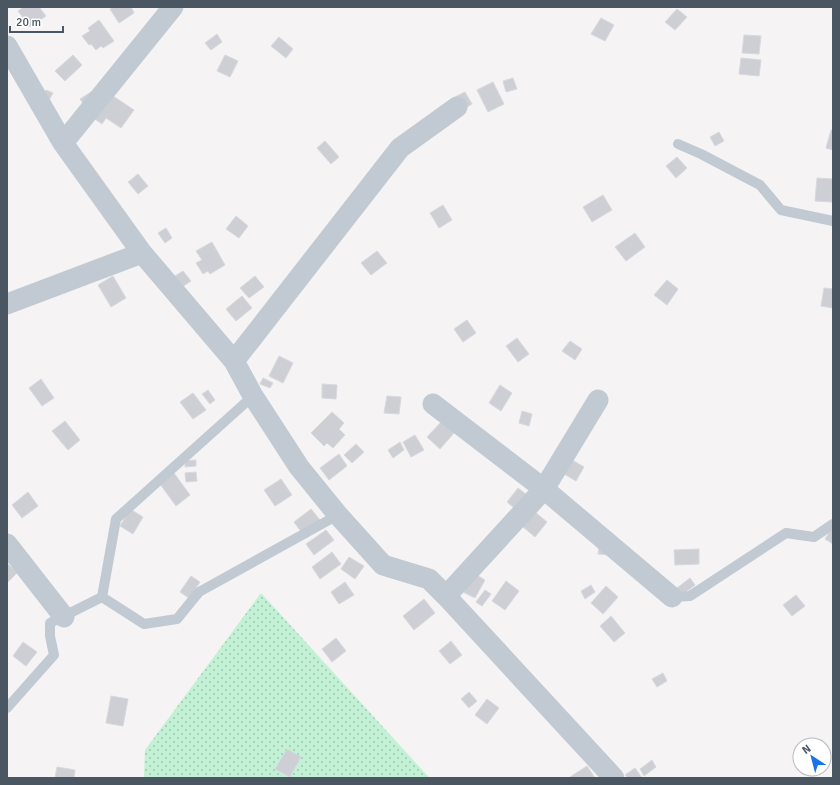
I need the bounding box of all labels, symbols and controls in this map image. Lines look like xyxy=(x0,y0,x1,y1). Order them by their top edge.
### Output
scale bar xyxy=(10,8,63,34)
text: 20 m xyxy=(16,15,41,30)
north arrow xyxy=(792,737,832,777)
text: N xyxy=(799,742,813,757)

